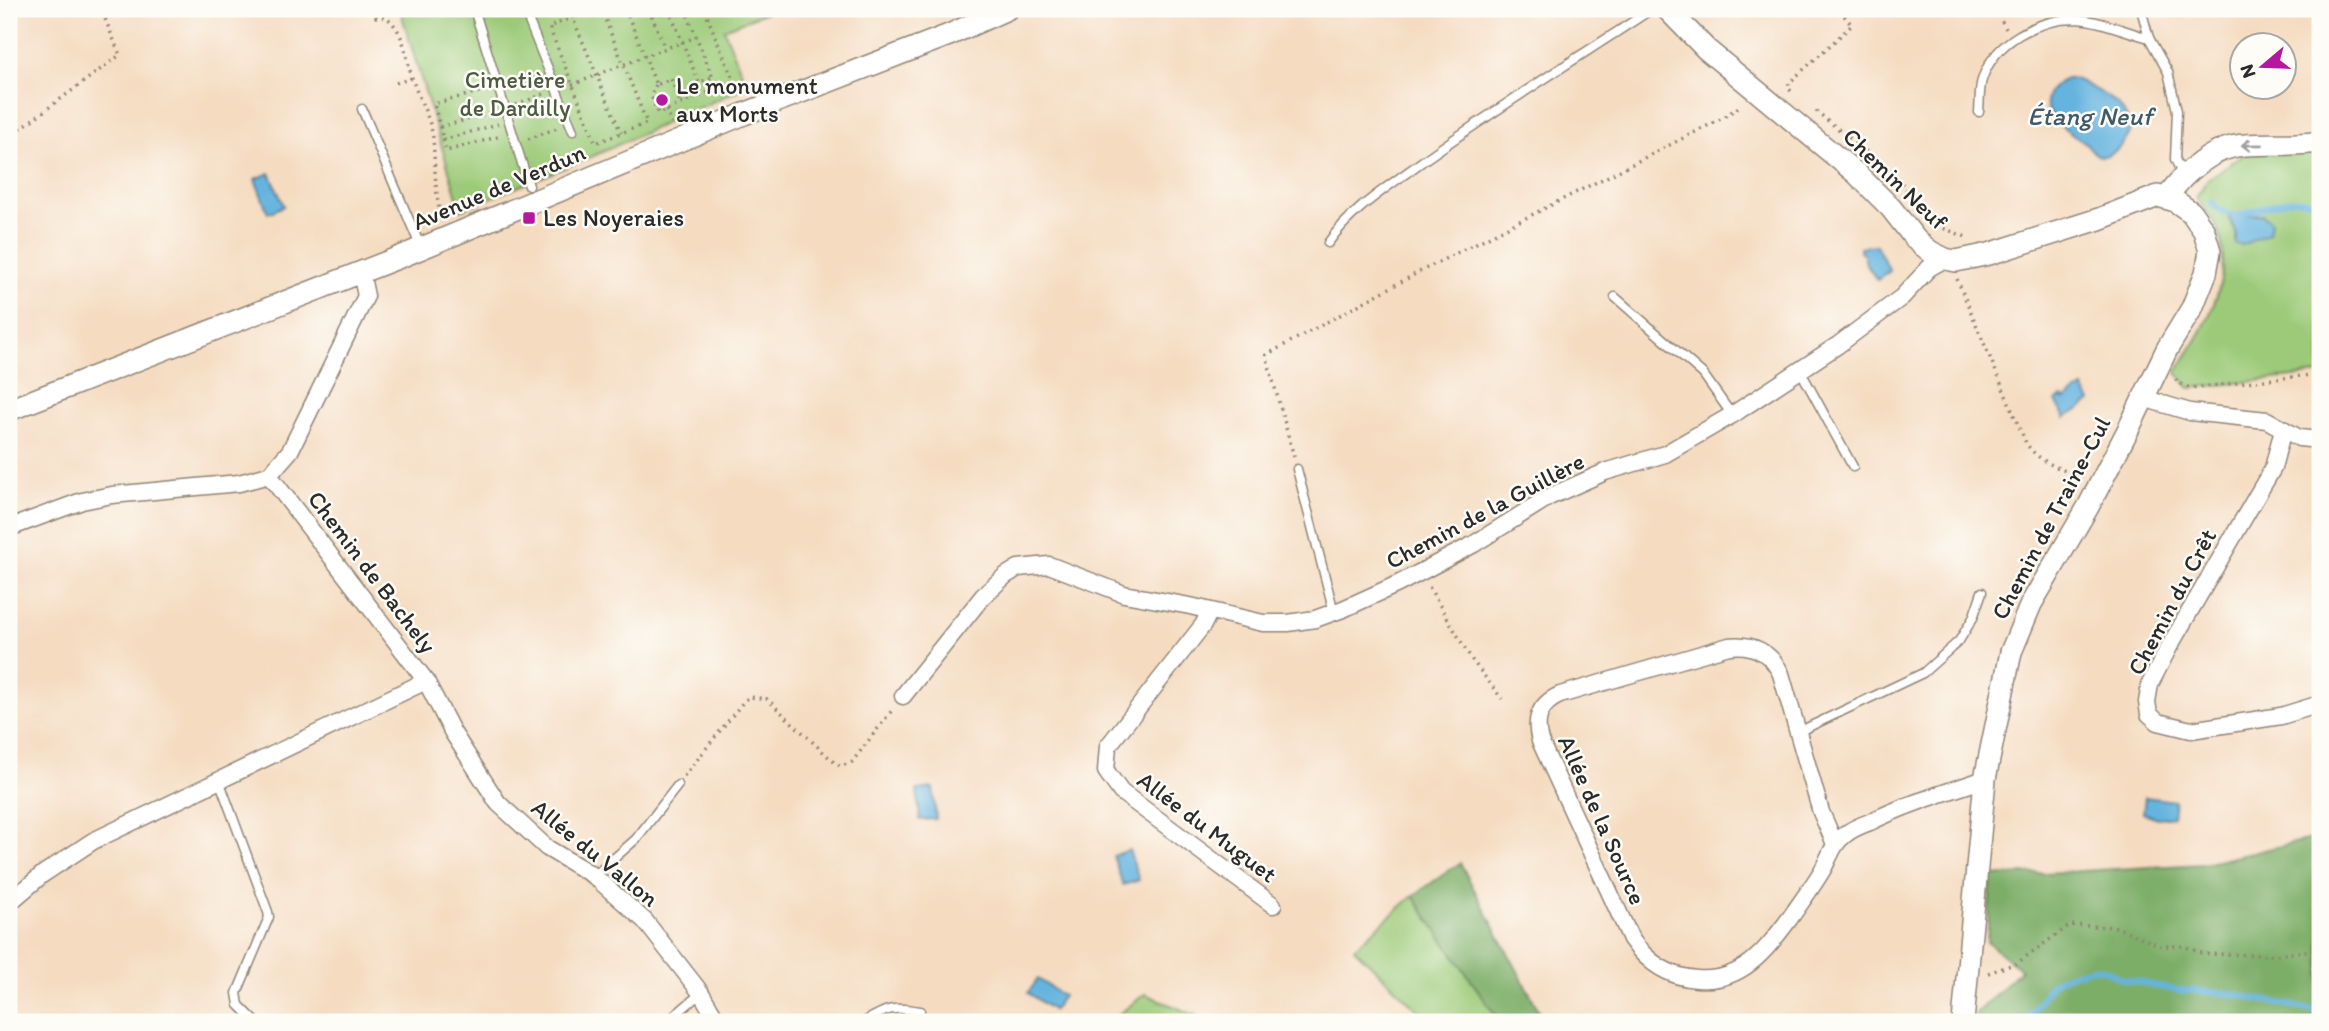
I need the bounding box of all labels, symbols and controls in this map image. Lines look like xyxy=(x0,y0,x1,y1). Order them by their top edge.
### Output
north arrow xyxy=(2228,32,2298,102)
text: N xyxy=(2234,62,2260,81)
park label: Cimetière de Dardilly xyxy=(460,65,571,122)
place label: Le monument aux Morts xyxy=(676,71,818,128)
marker: Le monument aux Morts xyxy=(654,92,670,108)
water label: Étang Neuf xyxy=(2028,100,2157,132)
street label: Chemin Neuf xyxy=(1837,122,1954,236)
street label: Avenue de Verdun xyxy=(408,137,590,236)
one-way arrow xyxy=(2241,138,2264,152)
place label: Les Noyeraies xyxy=(543,203,684,232)
marker: Les Noyeraies xyxy=(521,210,537,226)
street label: Chemin de Traine-Cul xyxy=(1985,411,2116,624)
street label: Chemin de la Guillère xyxy=(1381,446,1589,575)
street label: Chemin de Bachely xyxy=(302,485,443,659)
street label: Chemin du Crêt xyxy=(2121,524,2222,680)
street label: Allée de la Source xyxy=(1552,731,1653,909)
street label: Allée du Muguet xyxy=(1132,765,1283,888)
street label: Allée du Vallon xyxy=(526,793,665,913)

